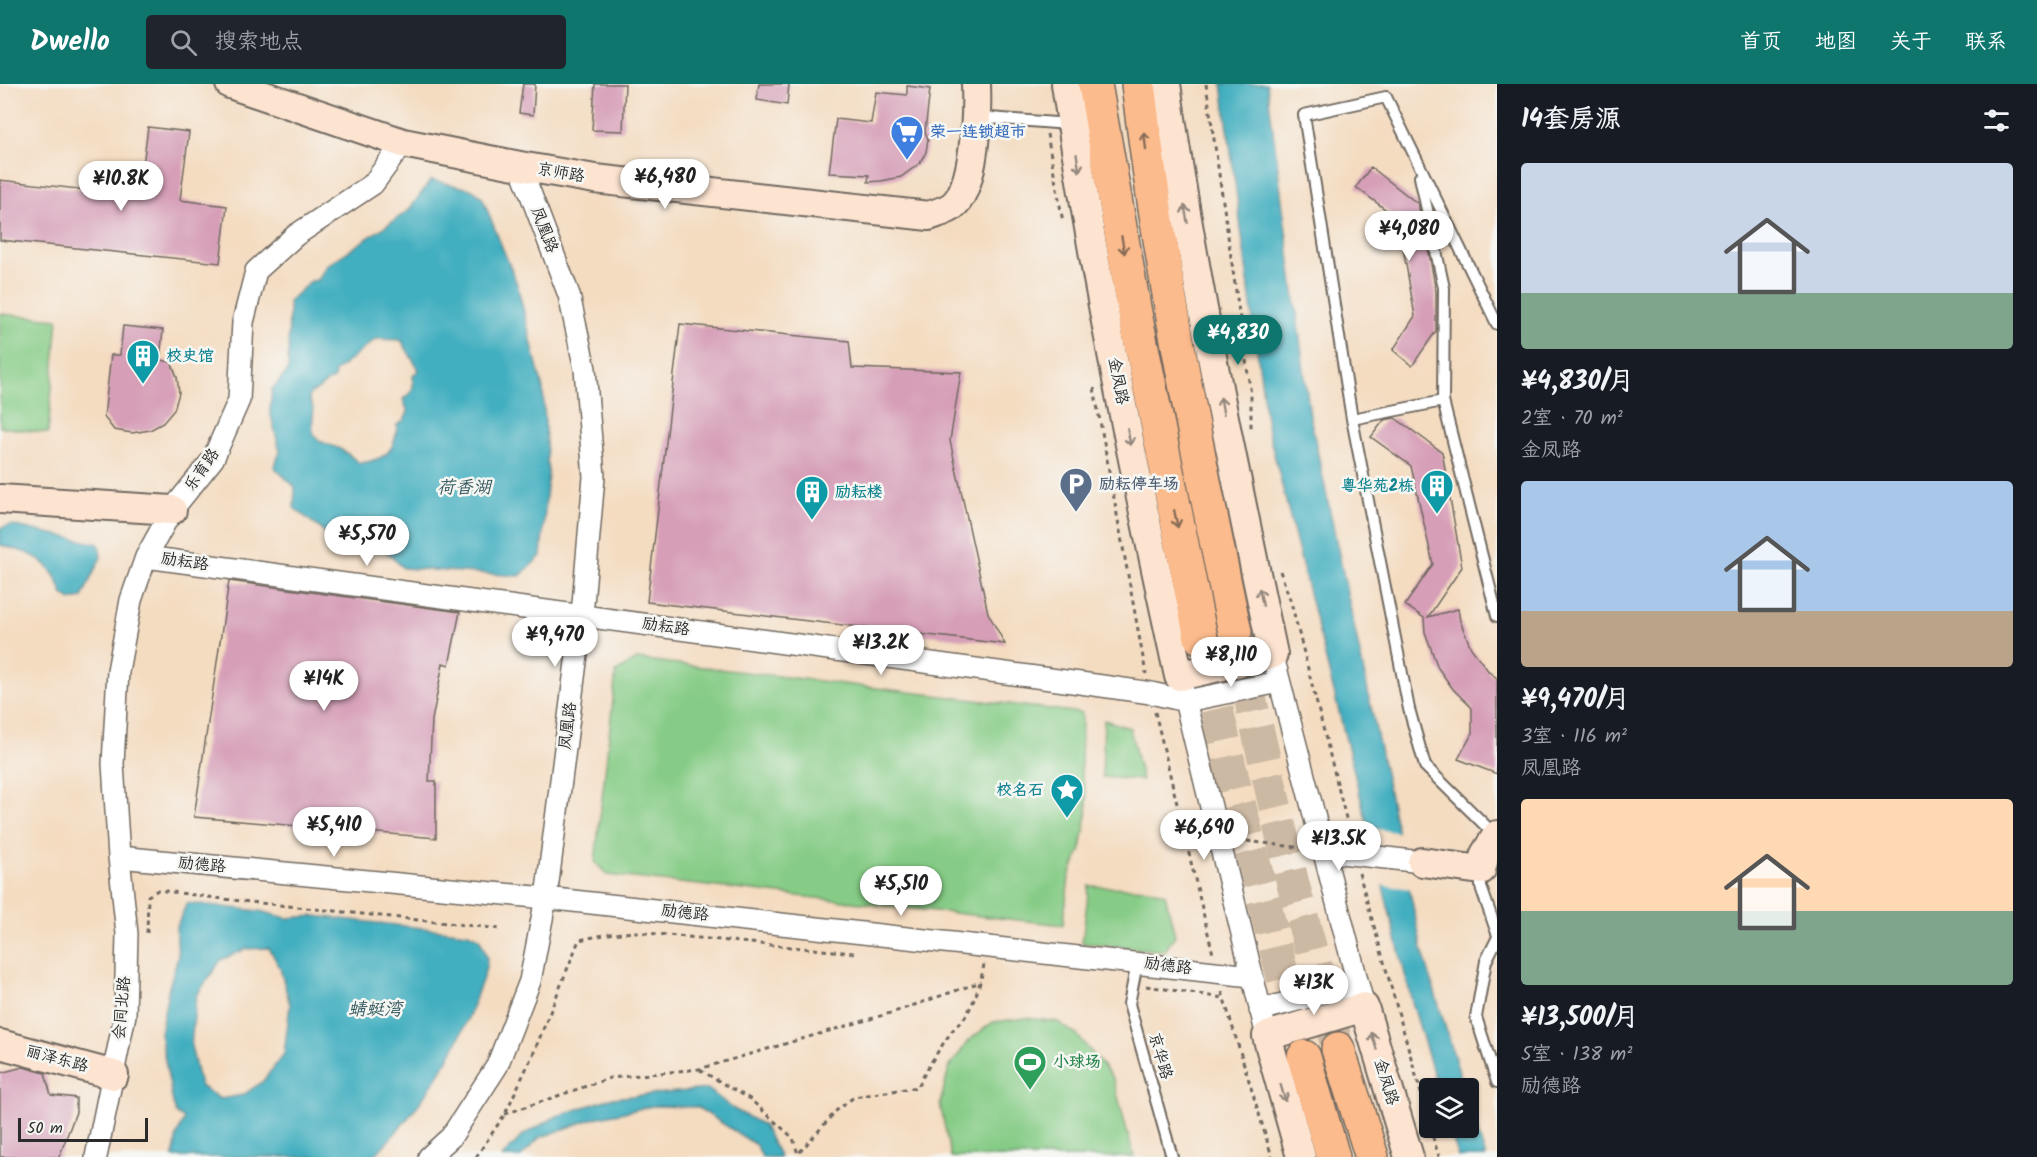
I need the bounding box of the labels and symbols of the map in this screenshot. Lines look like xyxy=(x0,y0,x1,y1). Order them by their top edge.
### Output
supermarket icon: 荣一连锁超市 xyxy=(889,114,925,161)
place label: 荣一连锁超市 xyxy=(930,120,1026,145)
one-way arrow xyxy=(1139,132,1150,152)
one-way arrow xyxy=(1073,152,1084,172)
street label: 京师路 xyxy=(535,157,587,189)
pin: ¥6,480 xyxy=(616,159,714,210)
pin: ¥10.8K xyxy=(72,161,170,212)
street label: 凤凰路 xyxy=(524,203,564,257)
one-way arrow xyxy=(1181,205,1192,225)
pin: ¥4,080 xyxy=(1360,211,1458,262)
one-way arrow xyxy=(1118,235,1129,254)
pin: ¥4,830 xyxy=(1189,315,1287,366)
building icon: 校史馆 xyxy=(125,338,161,385)
place label: 校史馆 xyxy=(166,344,214,369)
street label: 金凤路 xyxy=(1101,355,1135,407)
one-way arrow xyxy=(1216,397,1227,417)
one-way arrow xyxy=(1124,427,1135,446)
street label: 乐育路 xyxy=(178,443,226,497)
parking icon: 励耘停车场 xyxy=(1058,466,1094,513)
building icon: 粤华苑2栋 xyxy=(1419,468,1455,515)
place label: 励耘停车场 xyxy=(1099,472,1179,497)
water label: 荷香湖 xyxy=(437,474,493,503)
building icon: 励耘楼 xyxy=(794,474,830,521)
place label: 粤华苑2栋 xyxy=(1341,474,1414,499)
place label: 励耘楼 xyxy=(835,480,883,505)
one-way arrow xyxy=(1171,509,1182,528)
pin: ¥5,570 xyxy=(318,516,416,567)
street label: 励耘路 xyxy=(159,546,211,578)
one-way arrow xyxy=(1255,588,1266,607)
street label: 励耘路 xyxy=(640,611,692,643)
pin: ¥9,470 xyxy=(506,617,604,668)
pin: ¥13.2K xyxy=(832,625,930,676)
pin: ¥8,110 xyxy=(1182,637,1280,688)
pin: ¥14K xyxy=(288,661,360,712)
street label: 凤凰路 xyxy=(553,701,583,751)
place icon: 校名石 xyxy=(1049,772,1085,819)
place label: 校名石 xyxy=(996,778,1044,803)
pin: ¥5,410 xyxy=(285,807,383,858)
pin: ¥6,690 xyxy=(1155,810,1253,861)
pin: ¥13.5K xyxy=(1290,821,1388,872)
street label: 励德路 xyxy=(177,850,227,880)
pin: ¥5,510 xyxy=(852,866,950,917)
street label: 励德路 xyxy=(660,898,710,928)
street label: 励德路 xyxy=(1143,951,1193,981)
pin: ¥13K xyxy=(1278,965,1350,1016)
street label: 会同北路 xyxy=(107,975,137,1041)
water label: 蜻蜓湾 xyxy=(348,996,404,1025)
street label: 京华路 xyxy=(1141,1029,1179,1083)
one-way arrow xyxy=(1368,1032,1379,1051)
street label: 丽泽东路 xyxy=(23,1039,91,1079)
sports icon: 小球场 xyxy=(1012,1044,1048,1091)
place label: 小球场 xyxy=(1053,1050,1101,1075)
street label: 金凤路 xyxy=(1367,1055,1405,1109)
one-way arrow xyxy=(1278,1083,1289,1102)
scale bar xyxy=(18,1115,148,1142)

